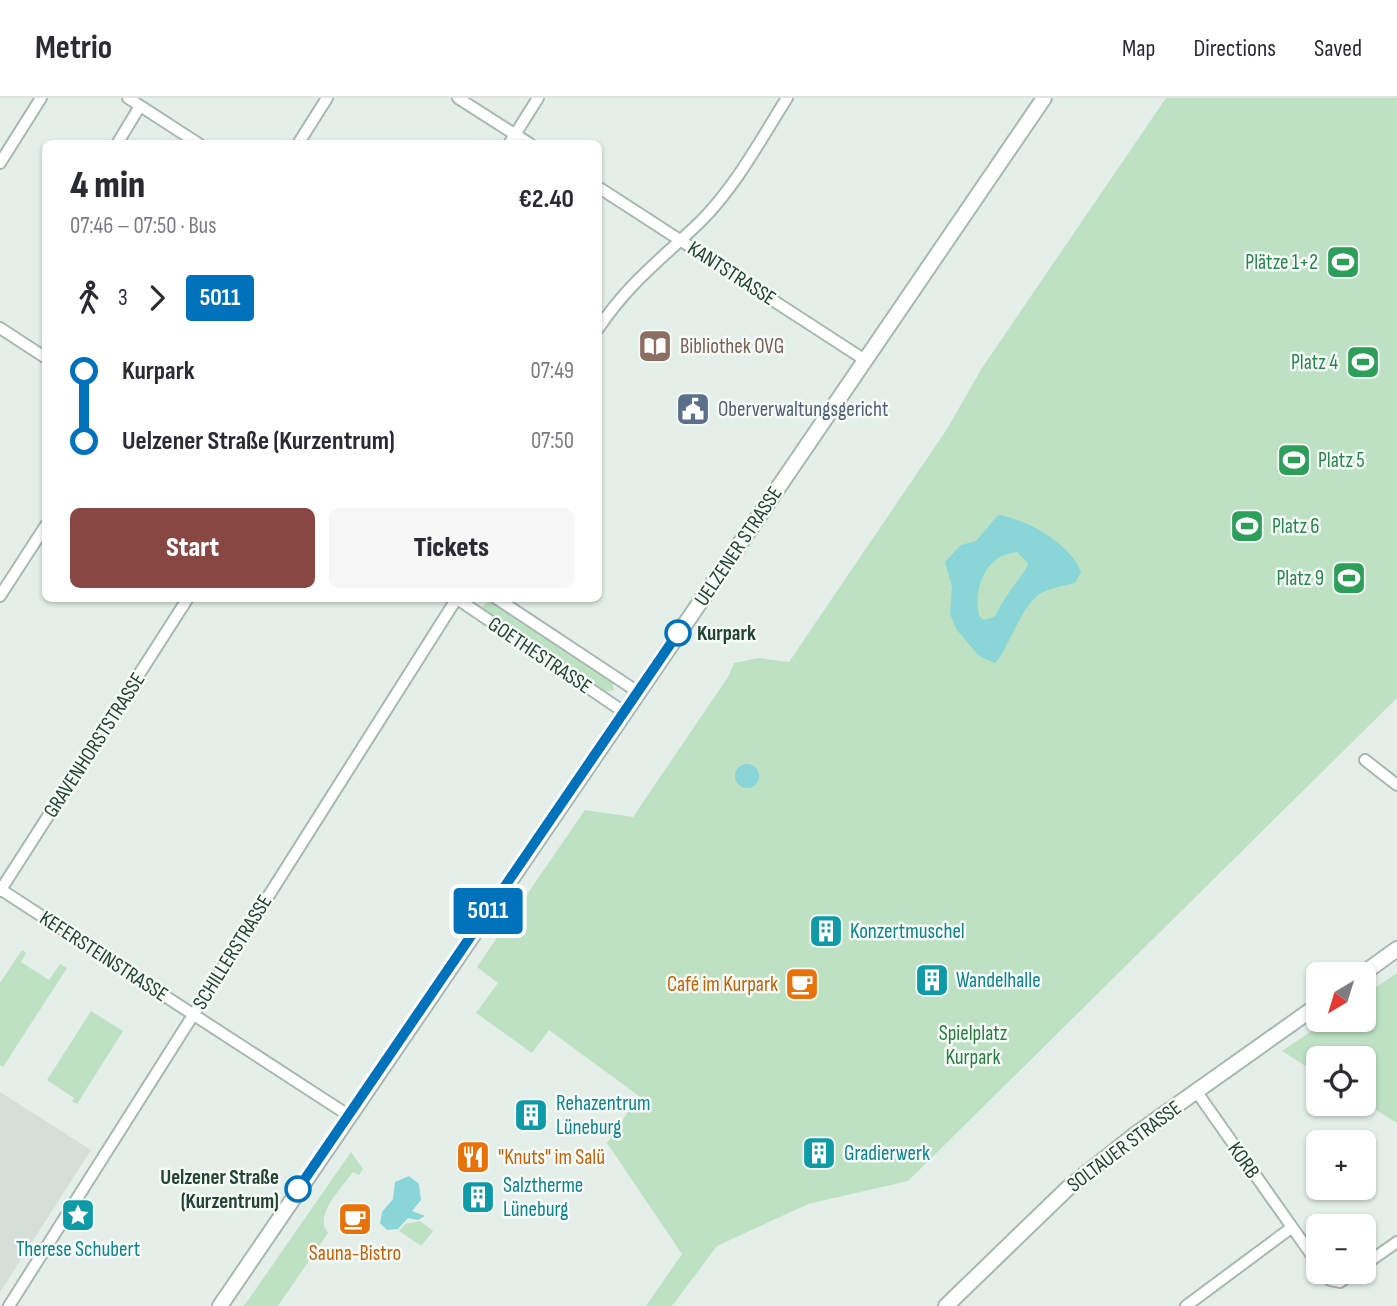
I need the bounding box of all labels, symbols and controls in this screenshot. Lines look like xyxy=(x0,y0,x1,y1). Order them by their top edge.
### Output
text: Metrio xyxy=(35,28,112,68)
text: Map xyxy=(1122,34,1155,63)
text: Directions xyxy=(1193,34,1276,63)
text: Saved xyxy=(1314,34,1362,63)
text: 4 min xyxy=(70,163,145,208)
text: €2.40 xyxy=(518,184,574,215)
text: 07:46 – 07:50 · Bus xyxy=(70,212,217,240)
street label: KANTSTRASSE xyxy=(683,236,780,311)
sports icon: Plätze 1+2 xyxy=(1324,243,1362,281)
place label: Plätze 1+2 xyxy=(1245,250,1318,275)
icon: walk xyxy=(70,279,108,317)
icon: forward xyxy=(138,279,176,317)
text: 5011 xyxy=(200,283,240,312)
text: 3 xyxy=(118,284,128,312)
library icon: Bibliothek OVG xyxy=(636,327,674,365)
place label: Bibliothek OVG xyxy=(680,334,784,359)
sports icon: Platz 4 xyxy=(1344,343,1382,381)
place label: Platz 4 xyxy=(1291,350,1338,375)
text: Kurpark xyxy=(122,356,195,387)
text: 07:49 xyxy=(531,357,574,385)
public building icon: Oberverwaltungsgericht xyxy=(674,390,712,428)
place label: Oberverwaltungsgericht xyxy=(718,397,889,422)
text: Uelzener Straße (Kurzentrum) xyxy=(122,426,395,457)
text: 07:50 xyxy=(531,427,574,455)
sports icon: Platz 5 xyxy=(1275,441,1313,479)
place label: Platz 5 xyxy=(1318,448,1365,473)
street label: UELZENER STRASSE xyxy=(689,482,788,611)
sports icon: Platz 6 xyxy=(1228,507,1266,545)
button: Start xyxy=(70,508,315,588)
button: Tickets xyxy=(329,508,574,588)
place label: Platz 6 xyxy=(1272,514,1319,539)
sports icon: Platz 9 xyxy=(1330,559,1368,597)
place label: Platz 9 xyxy=(1276,566,1324,591)
street label: GOETHESTRASSE xyxy=(483,612,596,699)
marker: Kurpark xyxy=(665,620,691,646)
place label: Kurpark xyxy=(697,621,756,646)
street label: GRAVENHORSTSTRASSE xyxy=(38,668,150,822)
line badge: 5011 xyxy=(439,888,537,934)
street label: SCHILLERSTRASSE xyxy=(187,890,278,1014)
text: 5011 xyxy=(468,896,508,925)
street label: KEFERSTEINSTRASSE xyxy=(35,906,173,1007)
building icon: Konzertmuschel xyxy=(807,912,845,950)
place label: Konzertmuschel xyxy=(850,919,965,944)
building icon: Wandelhalle xyxy=(913,961,951,999)
north arrow xyxy=(1306,962,1376,1032)
map controls xyxy=(1306,962,1376,1284)
cafe icon: Café im Kurpark xyxy=(783,965,821,1003)
place label: Wandelhalle xyxy=(956,968,1041,993)
place label: Café im Kurpark xyxy=(667,972,778,997)
park label: Spielplatz Kurpark xyxy=(939,1021,1008,1070)
button: locate xyxy=(1306,1046,1376,1116)
place label: Rehazentrum Lüneburg xyxy=(556,1091,650,1140)
street label: SOLTAUER STRASSE xyxy=(1062,1095,1186,1197)
building icon: Rehazentrum Lüneburg xyxy=(512,1096,550,1134)
button: + xyxy=(1306,1130,1376,1200)
building icon: Gradierwerk xyxy=(800,1134,838,1172)
street label: KORB xyxy=(1222,1137,1265,1183)
restaurant icon: "Knuts" im Salü xyxy=(454,1138,492,1176)
place label: Gradierwerk xyxy=(844,1141,930,1166)
place label: "Knuts" im Salü xyxy=(498,1145,605,1170)
place label: Uelzener Straße (Kurzentrum) xyxy=(160,1165,279,1214)
place label: Salztherme Lüneburg xyxy=(503,1173,583,1222)
marker: Uelzener Straße (Kurzentrum) xyxy=(285,1176,311,1202)
building icon: Salztherme Lüneburg xyxy=(459,1178,497,1216)
place icon: Therese Schubert xyxy=(59,1196,97,1234)
cafe icon: Sauna-Bistro xyxy=(336,1200,374,1238)
button: − xyxy=(1306,1214,1376,1284)
place label: Therese Schubert xyxy=(16,1237,140,1262)
place label: Sauna-Bistro xyxy=(309,1241,401,1266)

